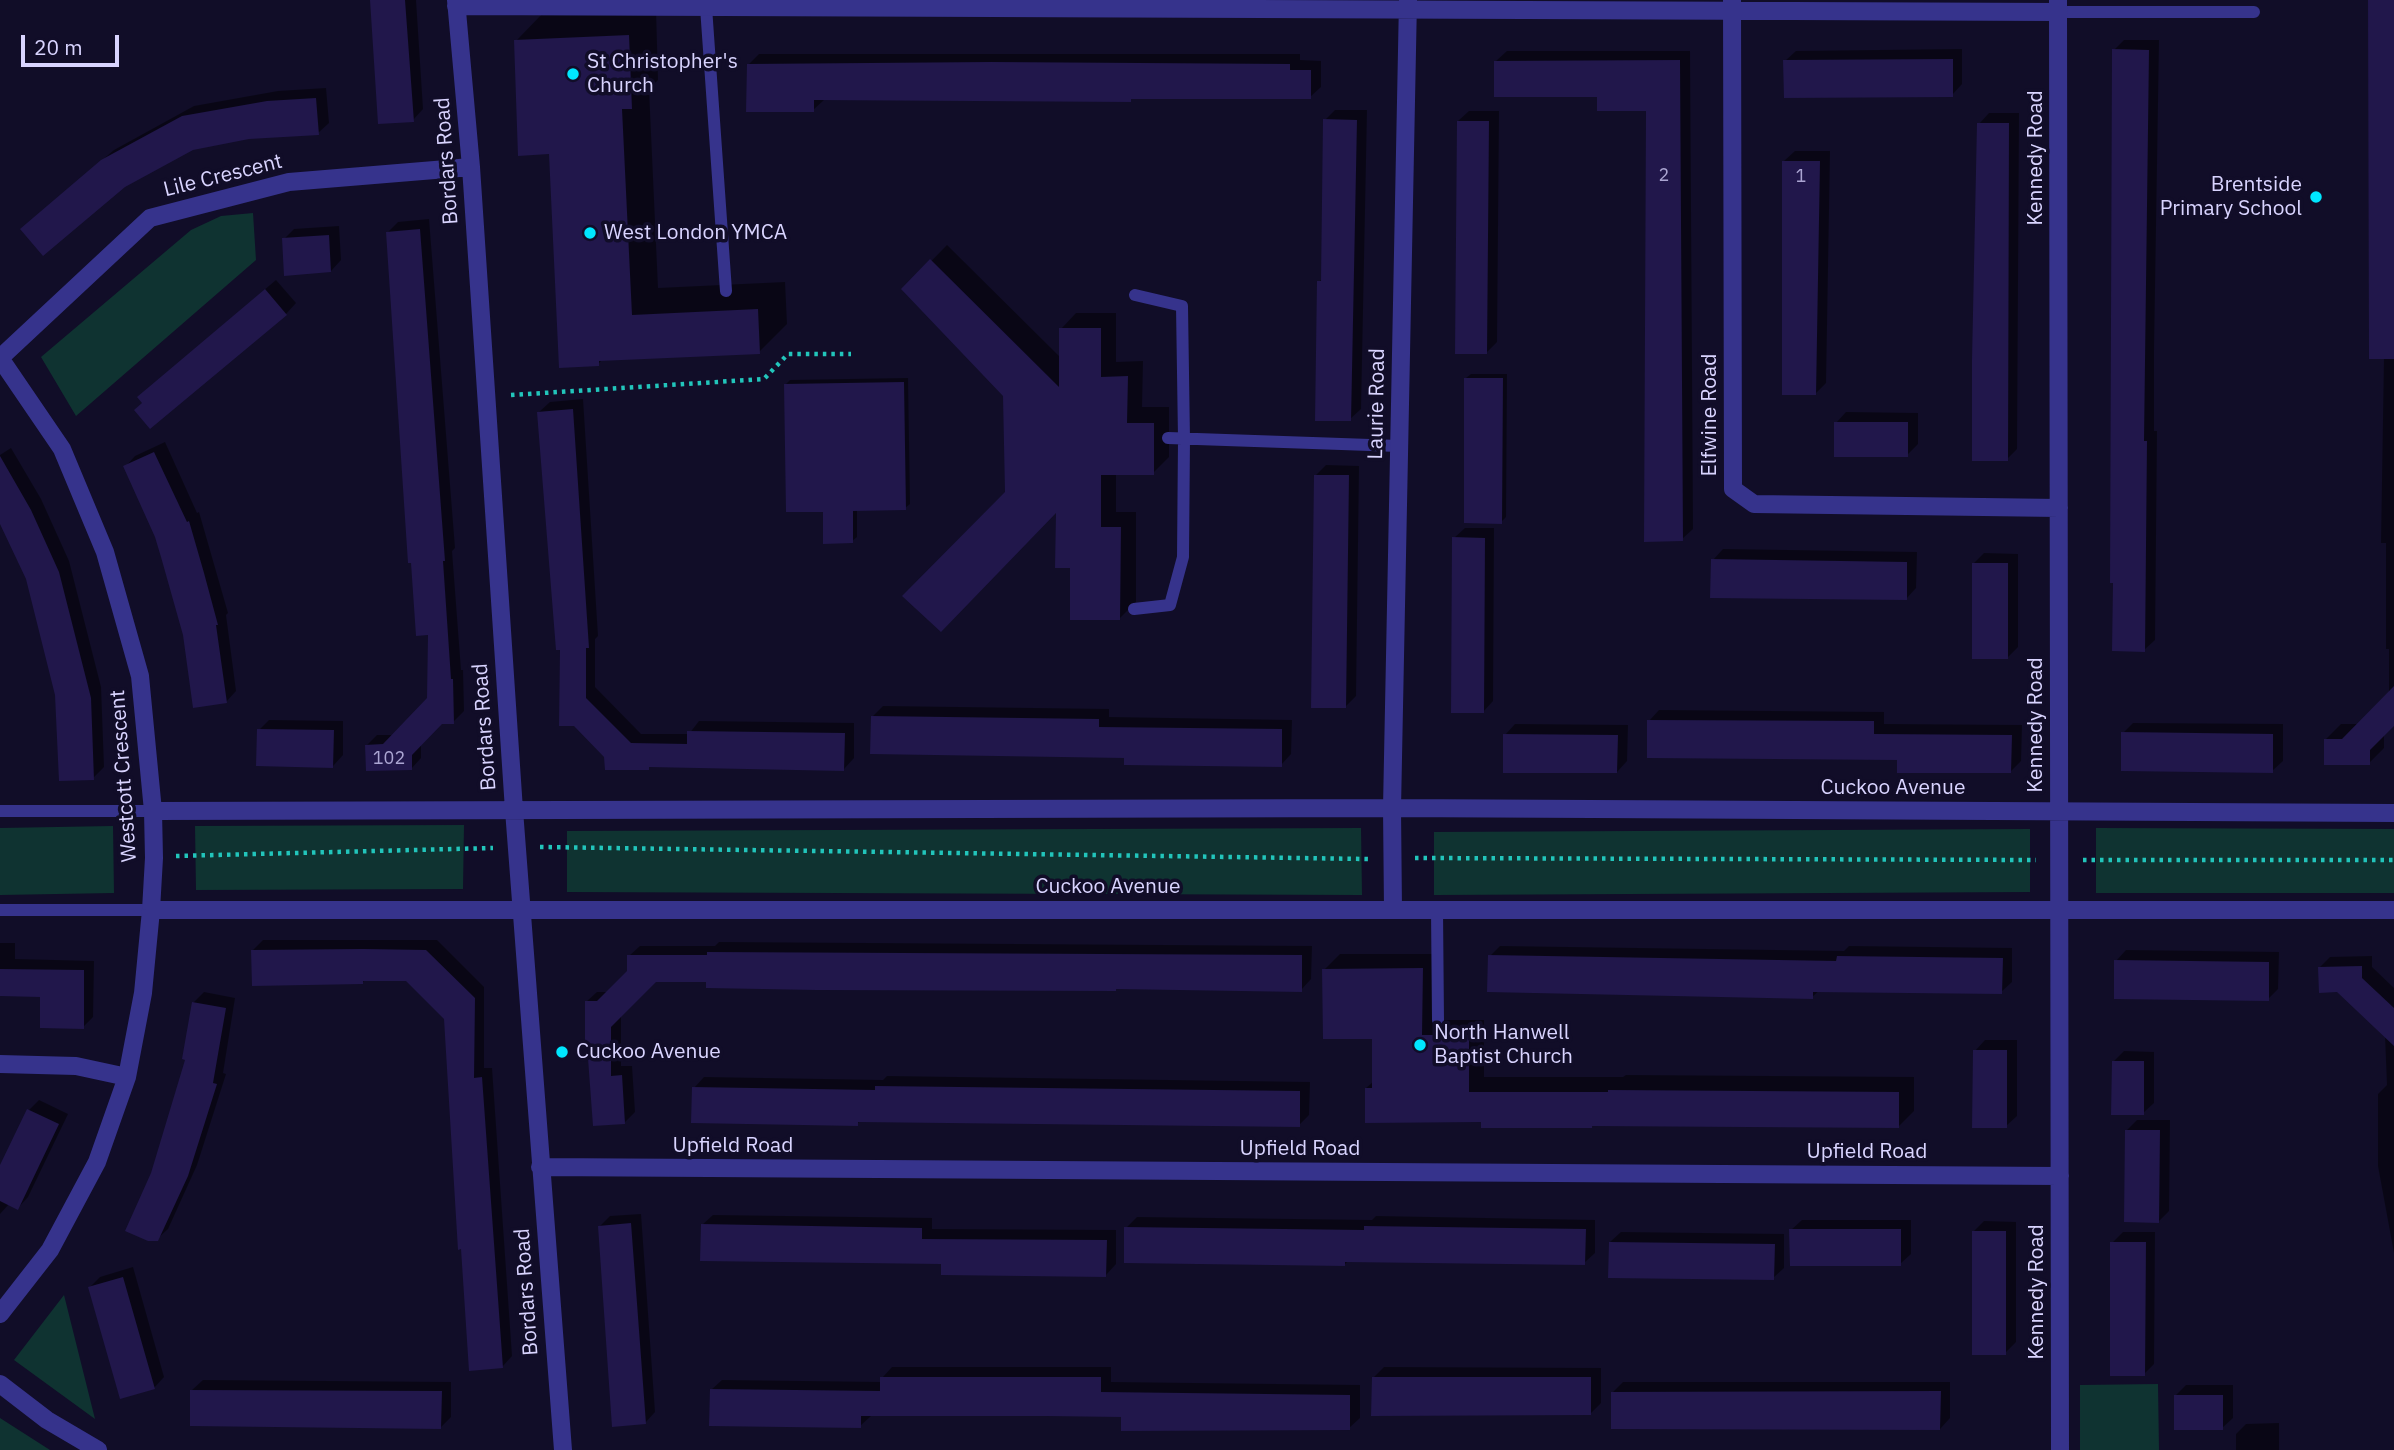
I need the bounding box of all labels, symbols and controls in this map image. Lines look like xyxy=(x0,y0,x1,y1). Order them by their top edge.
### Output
scale bar xyxy=(24,21,122,65)
text: 20 m xyxy=(34,33,83,61)
place label: St Christopher's Church xyxy=(587,49,738,99)
marker: St Christopher's Church xyxy=(565,66,581,82)
street label: Kennedy Road xyxy=(2023,90,2049,226)
street label: Bordars Road xyxy=(430,96,464,226)
street label: Lile Crescent xyxy=(161,149,285,203)
house number: 2 xyxy=(1659,165,1669,187)
house number: 1 xyxy=(1796,166,1806,188)
place label: Brentside Primary School xyxy=(2160,172,2302,222)
marker: Brentside Primary School xyxy=(2308,189,2324,205)
place label: West London YMCA xyxy=(604,220,787,246)
marker: West London YMCA xyxy=(582,225,598,241)
street label: Laurie Road xyxy=(1363,348,1391,460)
street label: Elfwine Road xyxy=(1697,354,1723,476)
street label: Kennedy Road xyxy=(2023,657,2049,793)
street label: Bordars Road xyxy=(468,662,502,792)
street label: Westcott Crescent xyxy=(105,689,143,863)
house number: 102 xyxy=(373,748,405,770)
street label: Cuckoo Avenue xyxy=(1821,775,1965,801)
street label: Cuckoo Avenue xyxy=(1036,874,1180,900)
place label: North Hanwell Baptist Church xyxy=(1434,1020,1573,1070)
marker: North Hanwell Baptist Church xyxy=(1412,1037,1428,1053)
place label: Cuckoo Avenue xyxy=(576,1039,721,1065)
marker: Cuckoo Avenue xyxy=(554,1044,570,1060)
street label: Upfield Road xyxy=(673,1133,793,1159)
street label: Upfield Road xyxy=(1240,1136,1360,1162)
street label: Upfield Road xyxy=(1807,1139,1927,1165)
street label: Kennedy Road xyxy=(2024,1224,2050,1360)
street label: Bordars Road xyxy=(510,1227,544,1357)

